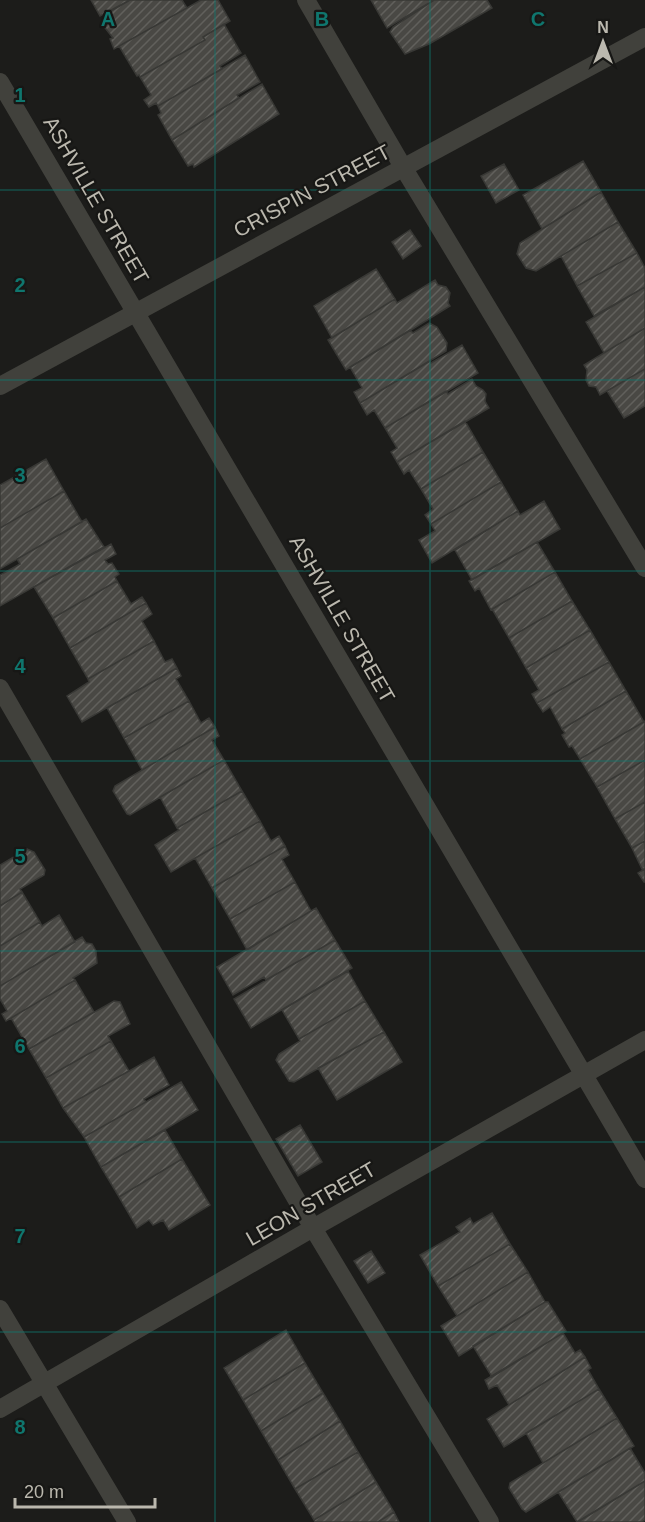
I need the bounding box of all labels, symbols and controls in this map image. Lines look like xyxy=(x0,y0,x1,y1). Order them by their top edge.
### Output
text: A xyxy=(101,8,115,30)
text: B xyxy=(315,8,329,30)
text: C xyxy=(531,8,545,30)
north arrow xyxy=(573,12,633,72)
text: N xyxy=(597,19,609,36)
text: 1 xyxy=(14,84,26,106)
street label: ASHVILLE STREET xyxy=(39,112,154,288)
street label: CRISPIN STREET xyxy=(230,140,394,242)
text: 2 xyxy=(14,274,26,296)
text: 3 xyxy=(14,464,26,486)
street label: ASHVILLE STREET xyxy=(285,531,400,707)
text: 4 xyxy=(14,655,26,677)
text: 5 xyxy=(14,845,26,867)
text: 6 xyxy=(14,1035,26,1057)
street label: LEON STREET xyxy=(242,1157,380,1250)
text: 7 xyxy=(14,1225,26,1247)
text: 8 xyxy=(14,1416,26,1438)
scale bar xyxy=(15,1471,154,1509)
text: 20 m xyxy=(24,1482,64,1502)

